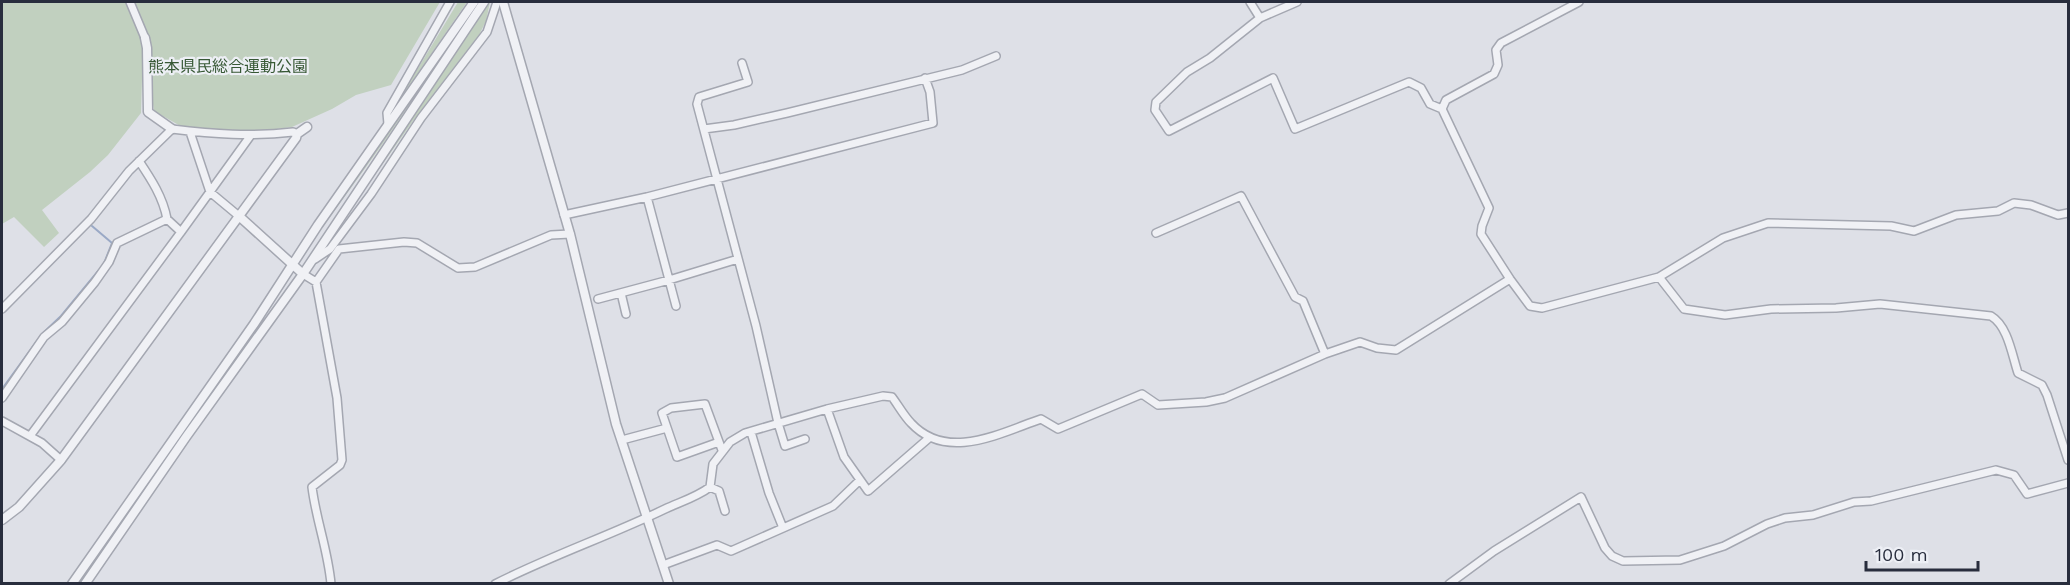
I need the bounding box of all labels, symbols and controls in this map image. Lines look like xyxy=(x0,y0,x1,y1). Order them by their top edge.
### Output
park label: 熊本県民総合運動公園 xyxy=(148,57,308,76)
scale bar xyxy=(1866,534,1978,572)
text: 100 m xyxy=(1875,544,1928,565)

